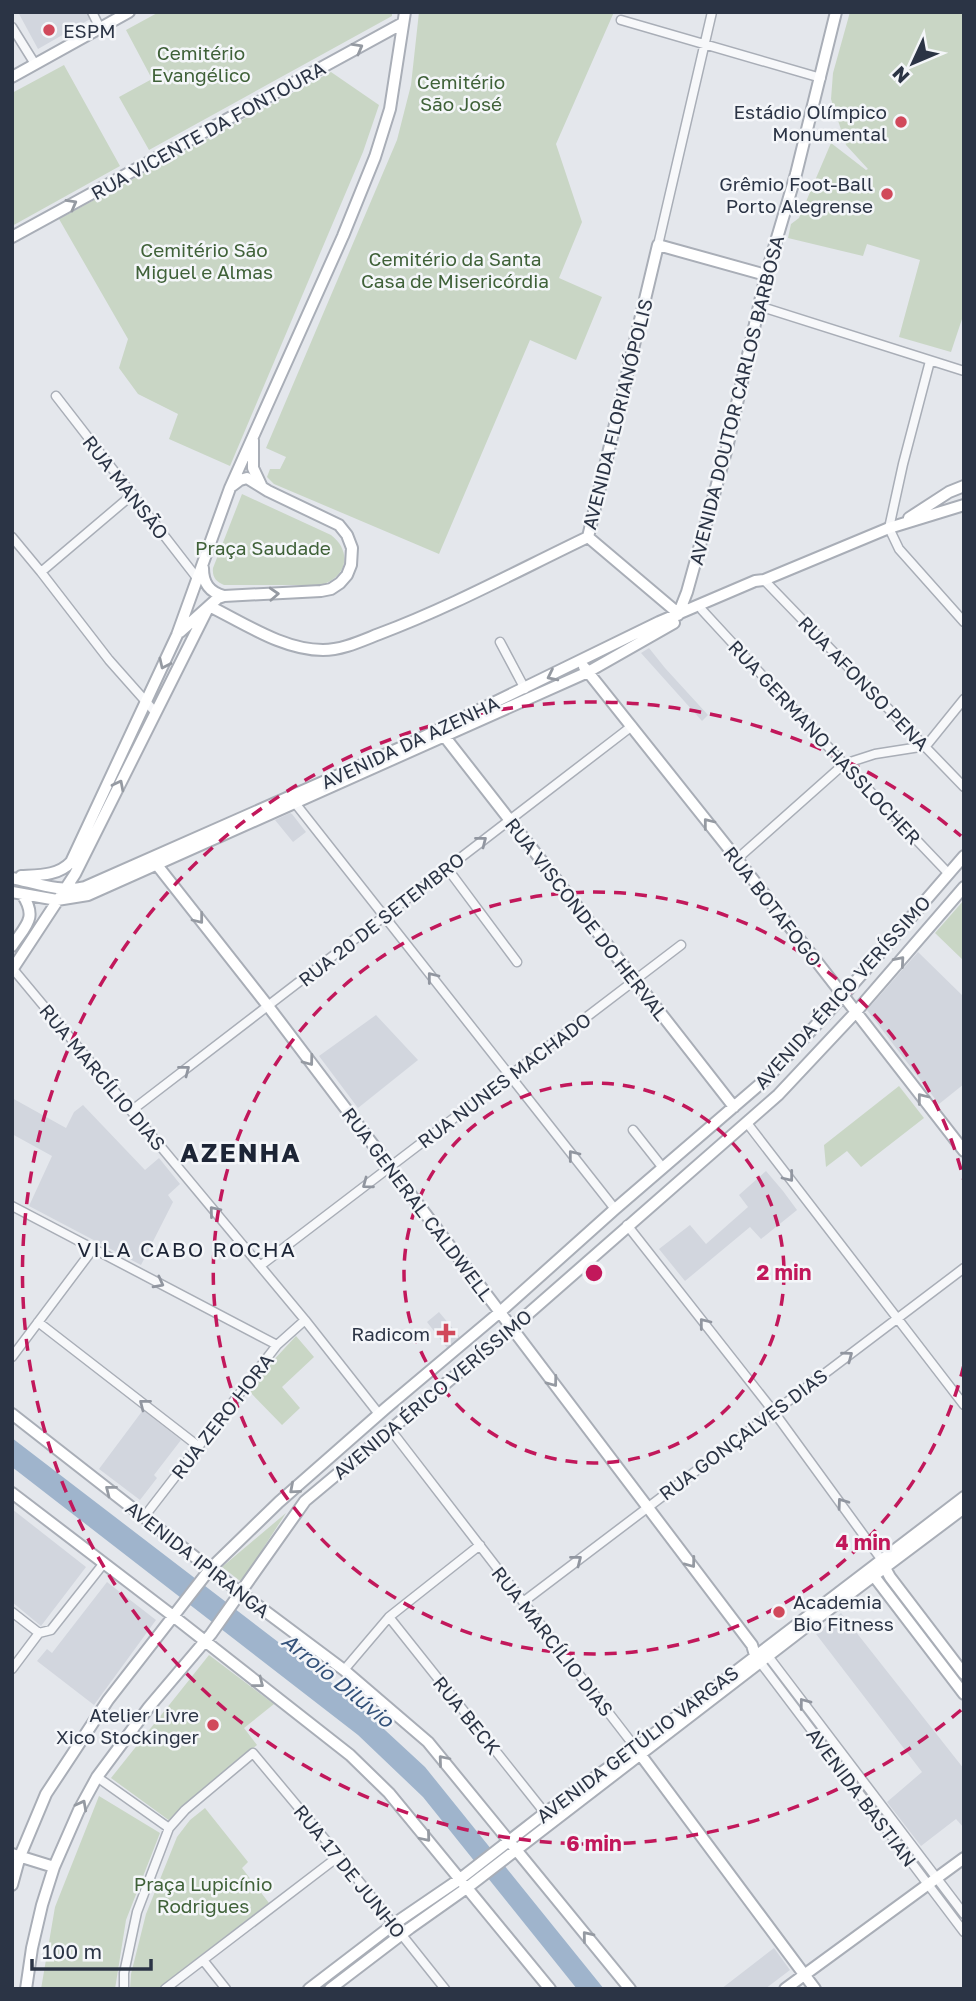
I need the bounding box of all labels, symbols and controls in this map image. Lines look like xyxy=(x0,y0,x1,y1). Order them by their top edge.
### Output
place label: ESPM xyxy=(63,19,116,42)
marker: ESPM xyxy=(41,22,57,38)
north arrow xyxy=(878,28,948,98)
park label: Cemitério Evangélico xyxy=(151,41,251,86)
one-way arrow xyxy=(351,43,363,56)
street label: RUA VICENTE DA FONTOURA xyxy=(87,56,329,204)
text: N xyxy=(887,62,914,88)
park label: Cemitério São José xyxy=(417,70,505,115)
place label: Estádio Olímpico Monumental xyxy=(733,100,887,145)
marker: Estádio Olímpico Monumental xyxy=(893,114,909,130)
place label: Grêmio Foot-Ball Porto Alegrense xyxy=(719,172,873,217)
marker: Grêmio Foot-Ball Porto Alegrense xyxy=(879,186,895,202)
one-way arrow xyxy=(65,199,77,212)
street label: AVENIDA DOUTOR CARLOS BARBOSA xyxy=(684,232,788,567)
park label: Cemitério São Miguel e Almas xyxy=(135,238,273,283)
park label: Cemitério da Santa Casa de Misericórdia xyxy=(361,247,549,292)
street label: AVENIDA FLORIANÓPOLIS xyxy=(577,296,657,532)
street label: RUA MANSÃO xyxy=(78,431,174,543)
park label: Praça Saudade xyxy=(195,536,331,559)
one-way arrow xyxy=(269,586,280,601)
street label: RUA AFONSO PENA xyxy=(794,611,934,755)
street label: RUA GERMANO HASSLOCHER xyxy=(724,635,926,849)
one-way arrow xyxy=(158,657,172,669)
one-way arrow xyxy=(547,667,559,681)
street label: AVENIDA DA AZENHA xyxy=(317,690,503,793)
one-way arrow xyxy=(111,780,125,792)
street label: RUA VISCONDE DO HERVAL xyxy=(501,813,673,1025)
one-way arrow xyxy=(704,818,717,831)
one-way arrow xyxy=(475,837,487,850)
street label: RUA BOTAFOGO xyxy=(719,842,827,970)
street label: RUA 20 DE SETEMBRO xyxy=(294,847,468,991)
street label: AVENIDA ÉRICO VERÍSSIMO xyxy=(749,891,935,1093)
one-way arrow xyxy=(190,911,203,923)
one-way arrow xyxy=(892,956,904,969)
one-way arrow xyxy=(428,972,441,984)
street label: RUA MARCÍLIO DIAS xyxy=(35,999,171,1155)
street label: RUA NUNES MACHADO xyxy=(413,1007,595,1153)
one-way arrow xyxy=(300,1053,313,1065)
one-way arrow xyxy=(178,1065,190,1078)
one-way arrow xyxy=(917,1093,930,1105)
street label: RUA GENERAL CALDWELL xyxy=(338,1103,498,1305)
district label: AZENHA xyxy=(180,1137,302,1168)
one-way arrow xyxy=(569,1151,582,1163)
one-way arrow xyxy=(781,1169,794,1181)
one-way arrow xyxy=(362,1176,374,1189)
one-way arrow xyxy=(210,1206,222,1219)
district label: VILA CABO ROCHA xyxy=(77,1236,297,1262)
text: 2 min xyxy=(757,1259,811,1285)
centre of rings xyxy=(582,1261,606,1285)
one-way arrow xyxy=(152,1275,164,1289)
street label: AVENIDA ÉRICO VERÍSSIMO xyxy=(328,1304,536,1484)
one-way arrow xyxy=(699,1318,712,1330)
place label: Radicom xyxy=(351,1322,430,1345)
marker: Radicom xyxy=(436,1323,456,1343)
street label: RUA ZERO HORA xyxy=(166,1349,278,1483)
one-way arrow xyxy=(840,1351,853,1364)
street label: RUA GONÇALVES DIAS xyxy=(654,1363,832,1505)
one-way arrow xyxy=(545,1374,558,1387)
one-way arrow xyxy=(139,1400,152,1413)
one-way arrow xyxy=(289,1481,302,1493)
one-way arrow xyxy=(105,1486,118,1499)
street label: AVENIDA IPIRANGA xyxy=(121,1496,275,1623)
one-way arrow xyxy=(837,1499,850,1511)
text: 4 min xyxy=(835,1529,891,1555)
one-way arrow xyxy=(569,1556,582,1568)
one-way arrow xyxy=(683,1556,695,1568)
street label: RUA MARCÍLIO DIAS xyxy=(487,1561,619,1721)
place label: Academia Bio Fitness xyxy=(793,1590,894,1635)
marker: Academia Bio Fitness xyxy=(771,1604,787,1620)
water label: Arroio Dilúvio xyxy=(277,1627,400,1734)
street label: AVENIDA GETÚLIO VARGAS xyxy=(531,1661,743,1827)
street label: RUA BECK xyxy=(429,1671,505,1759)
one-way arrow xyxy=(251,1675,264,1688)
one-way arrow xyxy=(800,1698,812,1711)
place label: Atelier Livre Xico Stockinger xyxy=(56,1703,200,1748)
marker: Atelier Livre Xico Stockinger xyxy=(205,1717,221,1733)
street label: AVENIDA BASTIAN xyxy=(802,1723,922,1871)
one-way arrow xyxy=(439,1755,451,1768)
one-way arrow xyxy=(73,1800,87,1812)
street label: RUA 17 DE JUNHO xyxy=(289,1800,411,1942)
one-way arrow xyxy=(418,1828,430,1841)
text: 6 min xyxy=(566,1830,622,1856)
park label: Praça Lupicínio Rodrigues xyxy=(134,1872,272,1917)
scale bar xyxy=(32,1927,150,1971)
one-way arrow xyxy=(583,1931,596,1943)
text: 100 m xyxy=(42,1938,102,1964)

